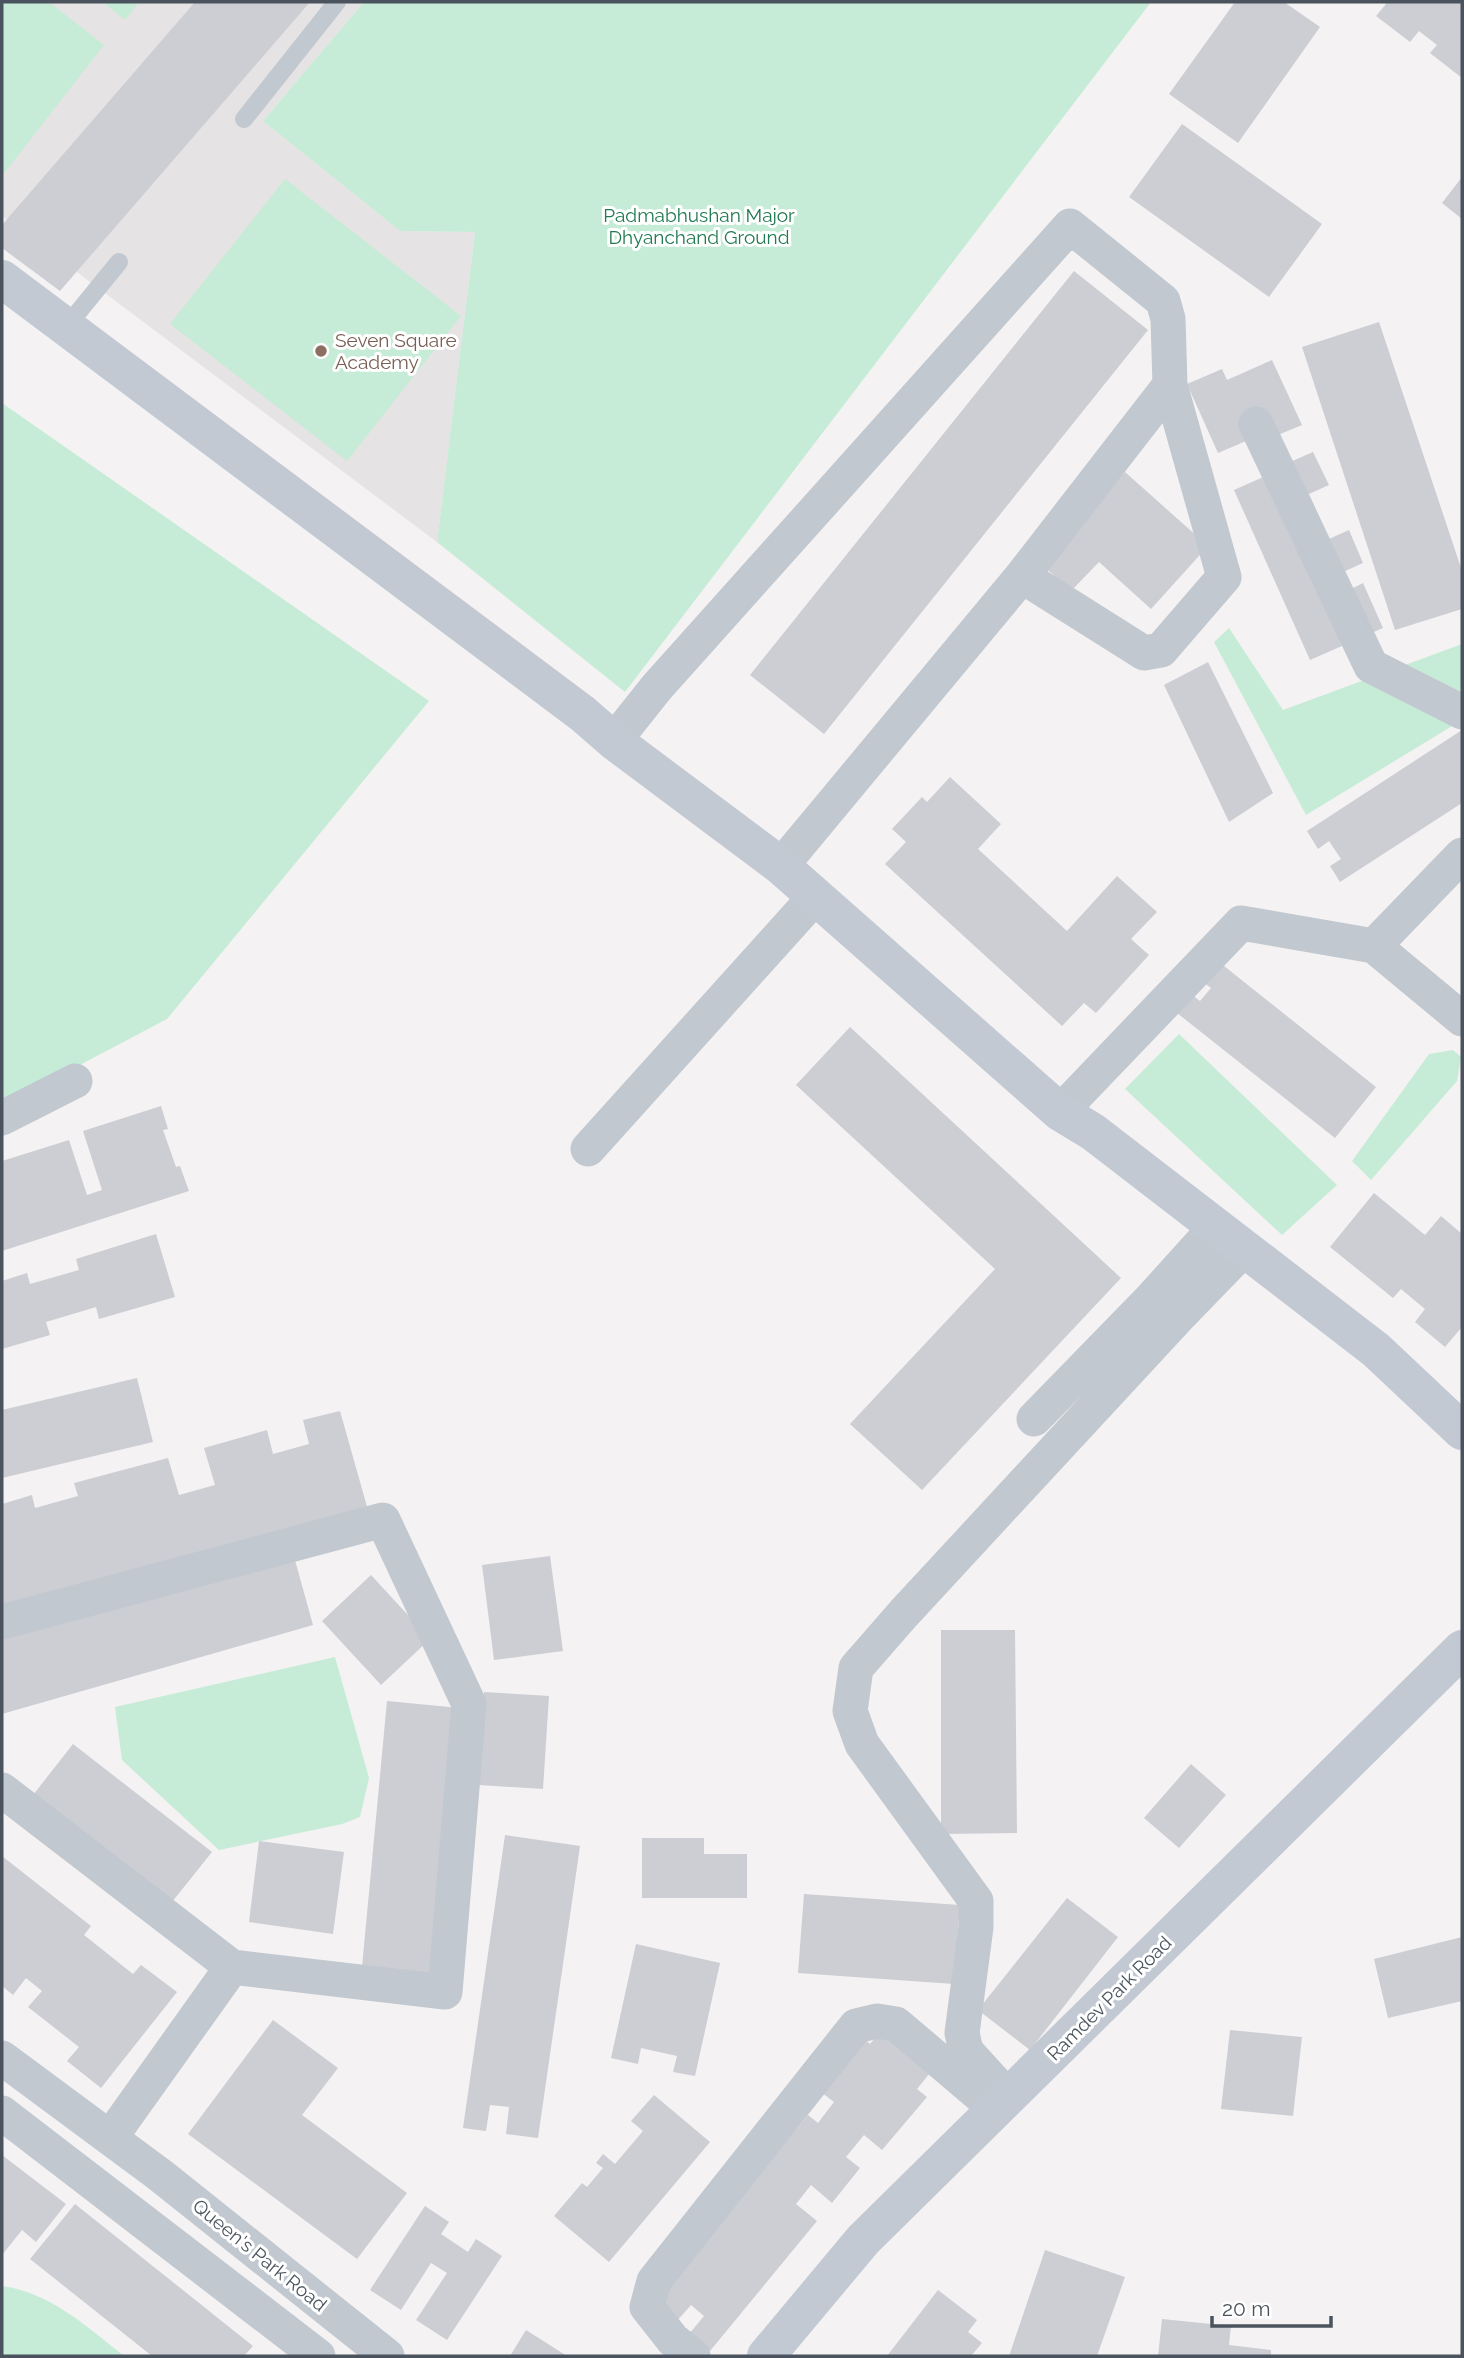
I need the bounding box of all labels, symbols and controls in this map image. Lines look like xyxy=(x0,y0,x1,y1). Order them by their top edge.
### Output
park label: Padmabhushan Major Dhyanchand Ground xyxy=(603,204,795,248)
place label: Seven Square Academy xyxy=(335,329,457,373)
marker: Seven Square Academy xyxy=(313,343,329,359)
street label: Ramdev Park Road xyxy=(1042,1931,1176,2065)
street label: Queen's Park Road xyxy=(189,2194,331,2316)
scale bar xyxy=(1212,2284,1331,2328)
text: 20 m xyxy=(1222,2296,1270,2321)

